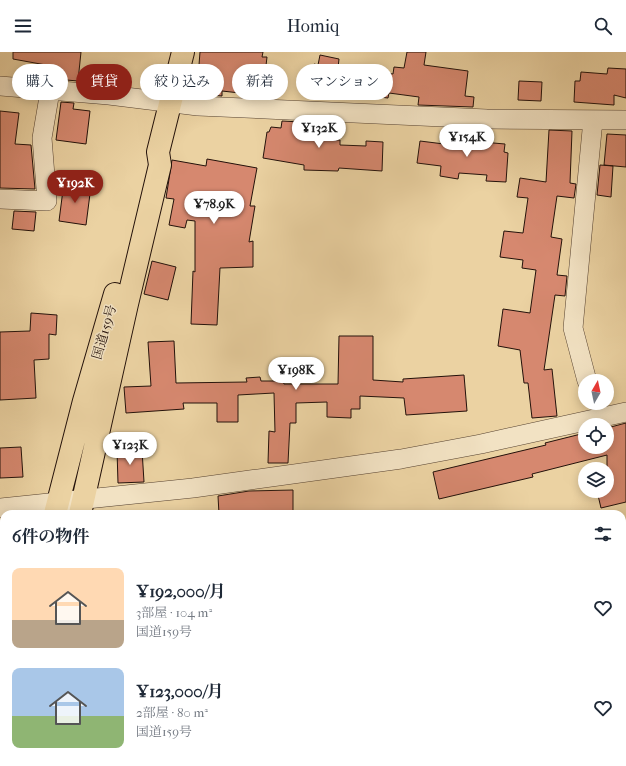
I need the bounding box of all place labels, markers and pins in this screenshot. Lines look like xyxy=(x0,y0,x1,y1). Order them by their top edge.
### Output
pin: ¥132K xyxy=(291,115,347,149)
pin: ¥154K xyxy=(439,124,495,158)
pin: ¥192K xyxy=(47,170,103,204)
pin: ¥78.9K xyxy=(181,191,247,225)
pin: ¥198K xyxy=(268,357,324,391)
pin: ¥123K xyxy=(102,432,158,466)

